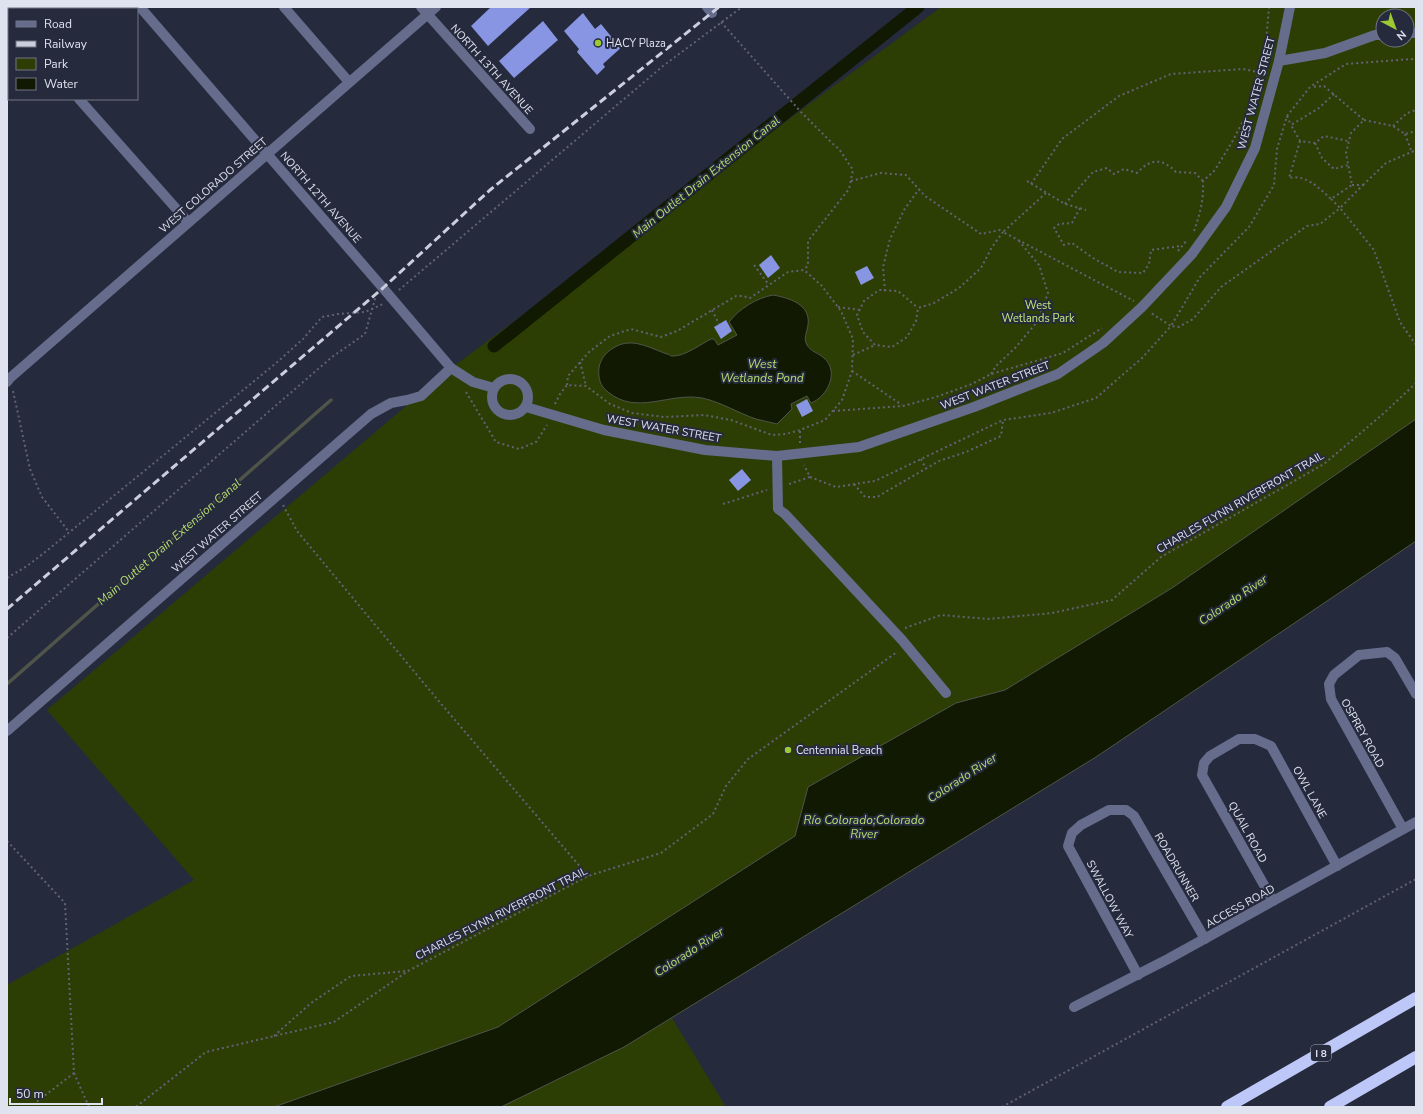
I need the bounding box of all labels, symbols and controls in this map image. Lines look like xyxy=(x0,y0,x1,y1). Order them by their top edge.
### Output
legend xyxy=(8,8,138,100)
north arrow xyxy=(1375,8,1415,48)
text: Road xyxy=(44,16,72,32)
street label: NORTH 13TH AVENUE xyxy=(447,21,536,118)
text: N xyxy=(1393,27,1409,44)
street label: WEST WATER STREET xyxy=(1234,35,1279,151)
text: Railway xyxy=(44,36,88,52)
place label: HACY Plaza xyxy=(606,36,666,51)
marker: HACY Plaza xyxy=(593,38,603,48)
text: Park xyxy=(44,56,69,72)
text: Water xyxy=(44,76,78,92)
water label: Main Outlet Drain Extension Canal xyxy=(629,112,783,242)
street label: WEST COLORADO STREET xyxy=(156,134,271,237)
street label: NORTH 12TH AVENUE xyxy=(277,148,365,246)
park label: West Wetlands Park xyxy=(1002,298,1075,326)
water label: West Wetlands Pond xyxy=(720,356,804,386)
street label: WEST WATER STREET xyxy=(938,357,1052,413)
street label: WEST WATER STREET xyxy=(605,411,723,446)
street label: CHARLES FLYNN RIVERFRONT TRAIL xyxy=(1154,448,1327,557)
water label: Main Outlet Drain Extension Canal xyxy=(94,475,245,609)
street label: WEST WATER STREET xyxy=(169,488,266,576)
water label: Colorado River xyxy=(1196,571,1271,629)
street label: OSPREY ROAD xyxy=(1337,696,1388,771)
place label: Centennial Beach xyxy=(796,743,882,758)
marker: Centennial Beach xyxy=(783,745,793,755)
water label: Colorado River xyxy=(924,749,1000,806)
street label: OWL LANE xyxy=(1289,763,1330,821)
street label: QUAIL ROAD xyxy=(1225,799,1271,866)
water label: Río Colorado;Colorado River xyxy=(804,812,925,842)
street label: ROADRUNNER xyxy=(1151,830,1203,905)
street label: SWALLOW WAY xyxy=(1083,858,1137,941)
street label: CHARLES FLYNN RIVERFRONT TRAIL xyxy=(413,863,590,964)
street label: ACCESS ROAD xyxy=(1203,881,1278,932)
water label: Colorado River xyxy=(651,923,727,980)
road number: I 8 xyxy=(1311,1045,1331,1061)
scale bar xyxy=(10,1080,102,1106)
text: 50 m xyxy=(16,1086,44,1102)

